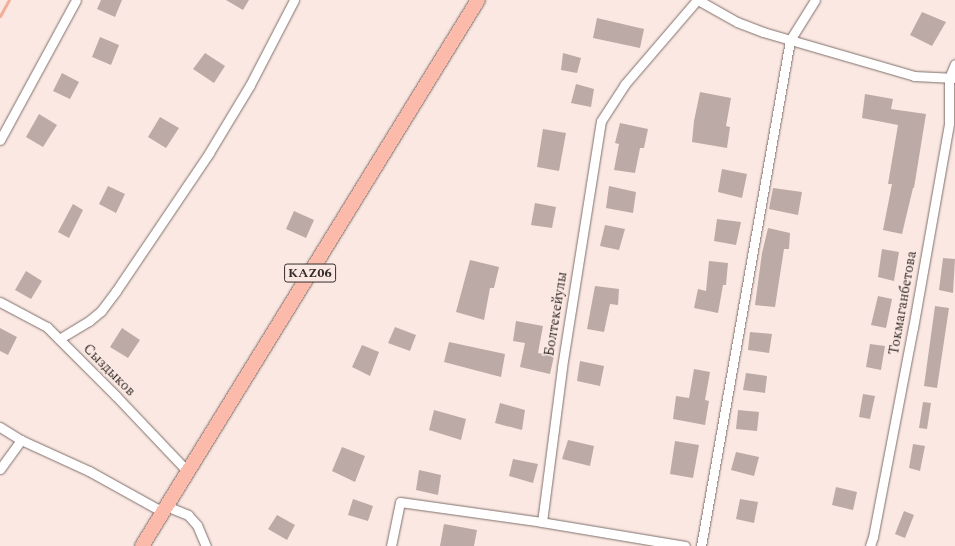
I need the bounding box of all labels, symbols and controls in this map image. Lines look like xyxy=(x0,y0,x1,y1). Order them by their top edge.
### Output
street label: Токмаганбетова xyxy=(886,250,920,356)
road number: KАZ06 xyxy=(284,262,336,284)
street label: Болтекейулы xyxy=(541,271,571,357)
street label: Сыздыков xyxy=(79,340,139,400)

